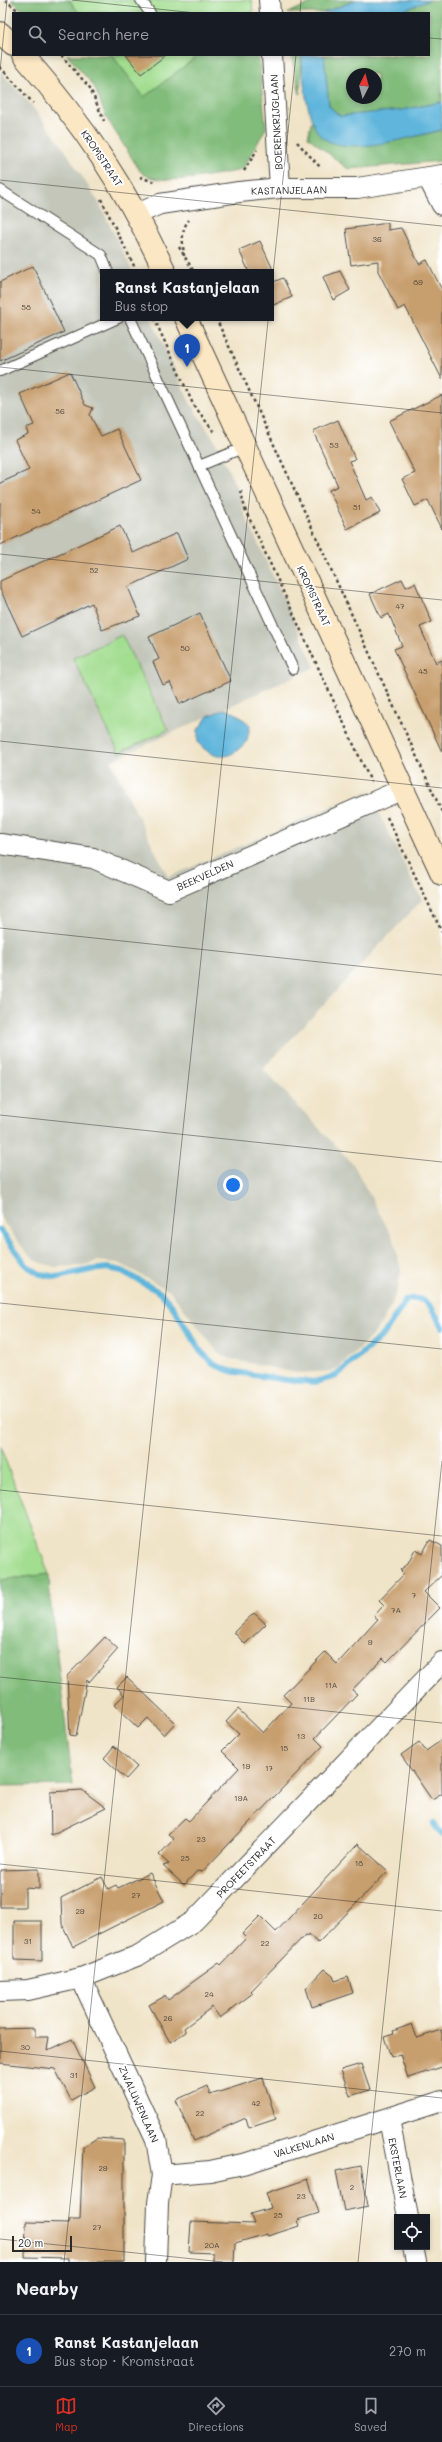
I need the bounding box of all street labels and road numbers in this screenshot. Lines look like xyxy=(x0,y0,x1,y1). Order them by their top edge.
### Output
street label: BOERENKRIJGLAAN xyxy=(267,74,285,170)
street label: KROMSTRAAT xyxy=(78,127,126,189)
street label: KASTANJELAAN xyxy=(251,182,327,198)
street label: KROMSTRAAT xyxy=(294,563,334,629)
street label: BEEKVELDEN xyxy=(174,856,236,894)
street label: PROFEETSTRAAT xyxy=(213,1833,279,1901)
street label: ZWALUWENLAAN xyxy=(116,2063,162,2145)
street label: VALKENLAAN xyxy=(272,2129,336,2161)
street label: EKSTERLAAN xyxy=(385,2136,411,2200)

